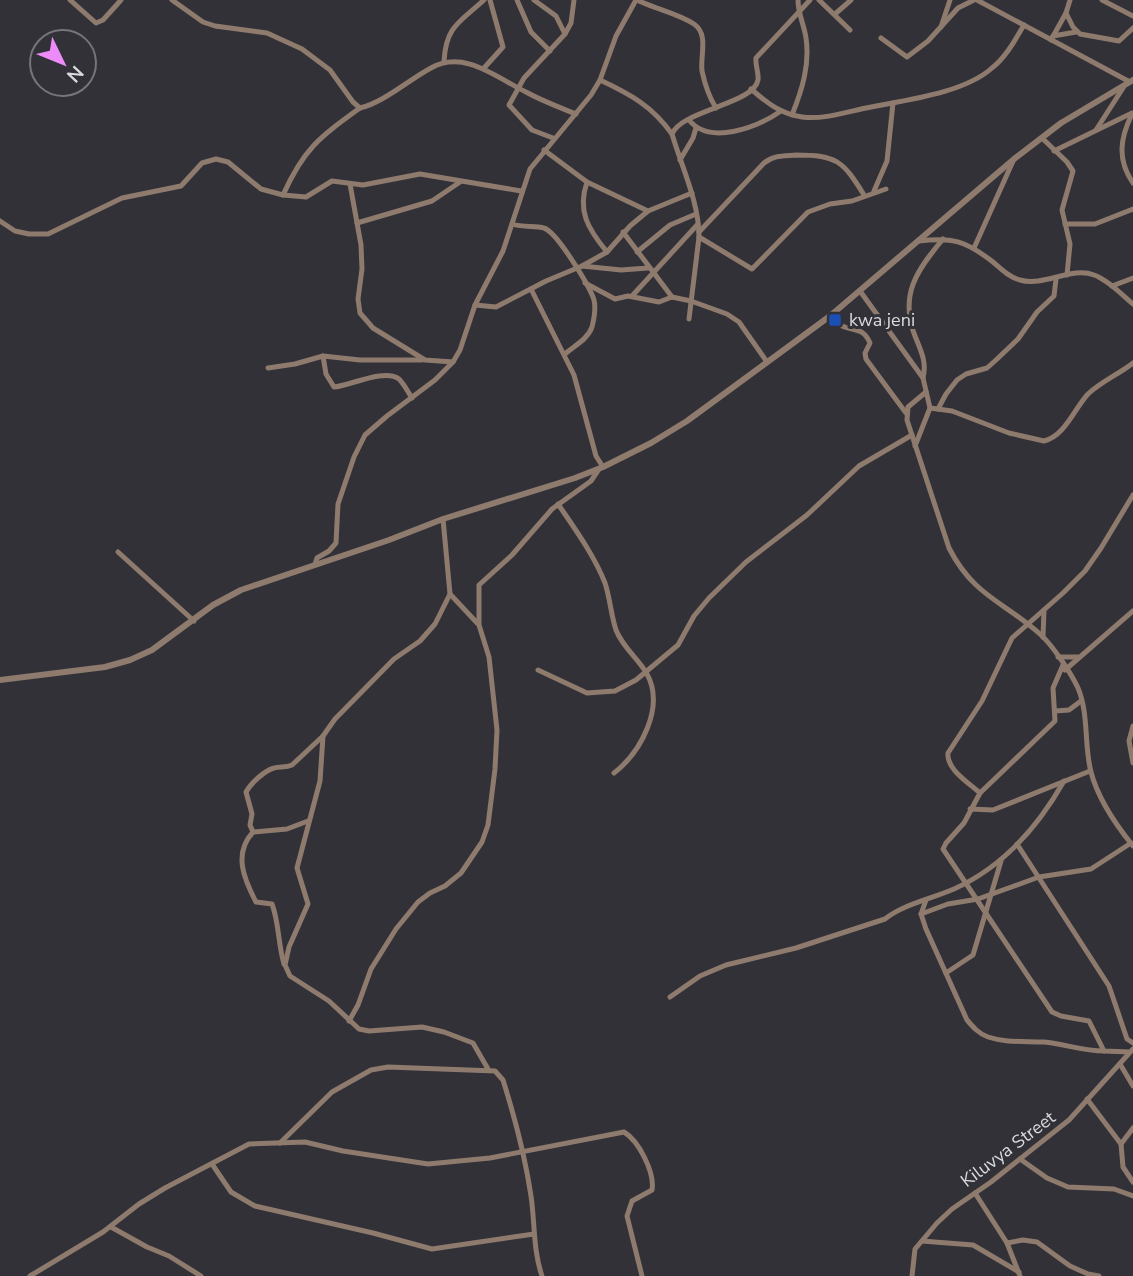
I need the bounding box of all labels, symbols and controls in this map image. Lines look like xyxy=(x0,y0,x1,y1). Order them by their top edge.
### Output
north arrow xyxy=(28,28,98,98)
text: N xyxy=(60,60,89,88)
place label: kwa jeni xyxy=(849,308,915,332)
marker: kwa jeni xyxy=(827,312,843,328)
street label: Kiluvya Street xyxy=(956,1105,1061,1193)

